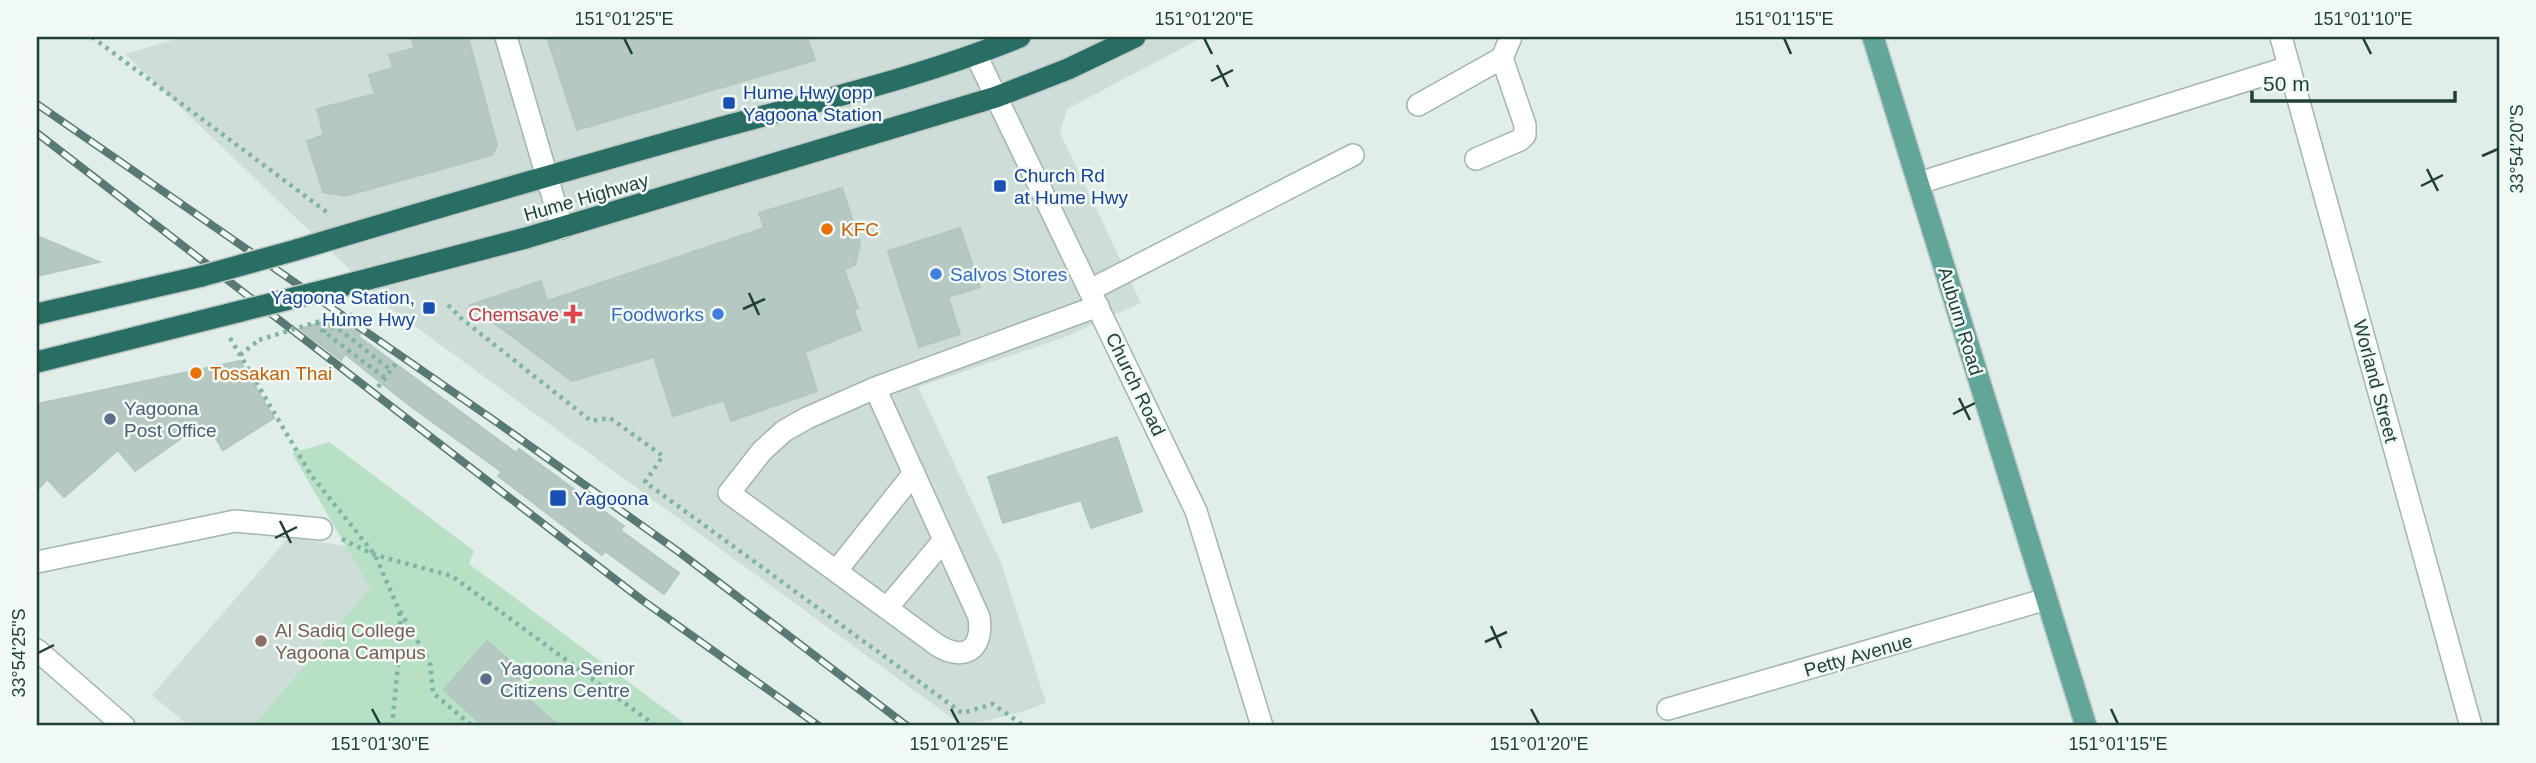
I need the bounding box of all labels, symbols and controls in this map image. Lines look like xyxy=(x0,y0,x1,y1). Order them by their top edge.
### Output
text: 151°01'25"E xyxy=(574,9,674,29)
text: 151°01'20"E xyxy=(1154,9,1254,29)
text: 151°01'15"E xyxy=(1734,9,1834,29)
text: 151°01'10"E xyxy=(2313,9,2413,29)
scale bar xyxy=(2252,60,2456,104)
text: 50 m xyxy=(2263,72,2310,95)
place label: Hume Hwy opp Yagoona Station xyxy=(743,82,882,125)
marker: Hume Hwy opp Yagoona Station xyxy=(721,95,737,111)
text: 33°54'20"S xyxy=(2507,104,2527,194)
place label: Church Rd at Hume Hwy xyxy=(1014,165,1129,208)
street label: Hume Highway xyxy=(521,169,651,225)
marker: Church Rd at Hume Hwy xyxy=(992,178,1008,194)
place label: KFC xyxy=(841,219,879,240)
marker: KFC xyxy=(819,221,835,237)
place label: Salvos Stores xyxy=(950,264,1067,285)
street label: Auburn Road xyxy=(1934,265,1987,378)
marker: Salvos Stores xyxy=(928,266,944,282)
place label: Yagoona Station, Hume Hwy xyxy=(271,287,415,330)
marker: Yagoona Station, Hume Hwy xyxy=(421,300,437,316)
place label: Chemsave xyxy=(468,304,559,325)
place label: Foodworks xyxy=(611,304,704,325)
marker: Chemsave xyxy=(565,306,581,322)
marker: Foodworks xyxy=(710,306,726,322)
street label: Worland Street xyxy=(2349,317,2402,446)
street label: Church Road xyxy=(1102,329,1170,439)
place label: Tossakan Thai xyxy=(210,363,332,384)
marker: Tossakan Thai xyxy=(188,365,204,381)
place label: Yagoona Post Office xyxy=(124,398,217,441)
marker: Yagoona Post Office xyxy=(102,411,118,427)
marker: Yagoona xyxy=(548,488,568,508)
place label: Yagoona xyxy=(574,488,649,509)
text: 33°54'25"S xyxy=(9,608,29,698)
place label: Al Sadiq College Yagoona Campus xyxy=(275,620,426,663)
street label: Petty Avenue xyxy=(1802,630,1915,681)
marker: Al Sadiq College Yagoona Campus xyxy=(253,633,269,649)
place label: Yagoona Senior Citizens Centre xyxy=(500,658,636,701)
marker: Yagoona Senior Citizens Centre xyxy=(478,671,494,687)
text: 151°01'30"E xyxy=(330,734,430,754)
text: 151°01'25"E xyxy=(909,734,1009,754)
text: 151°01'20"E xyxy=(1489,734,1589,754)
text: 151°01'15"E xyxy=(2068,734,2168,754)

